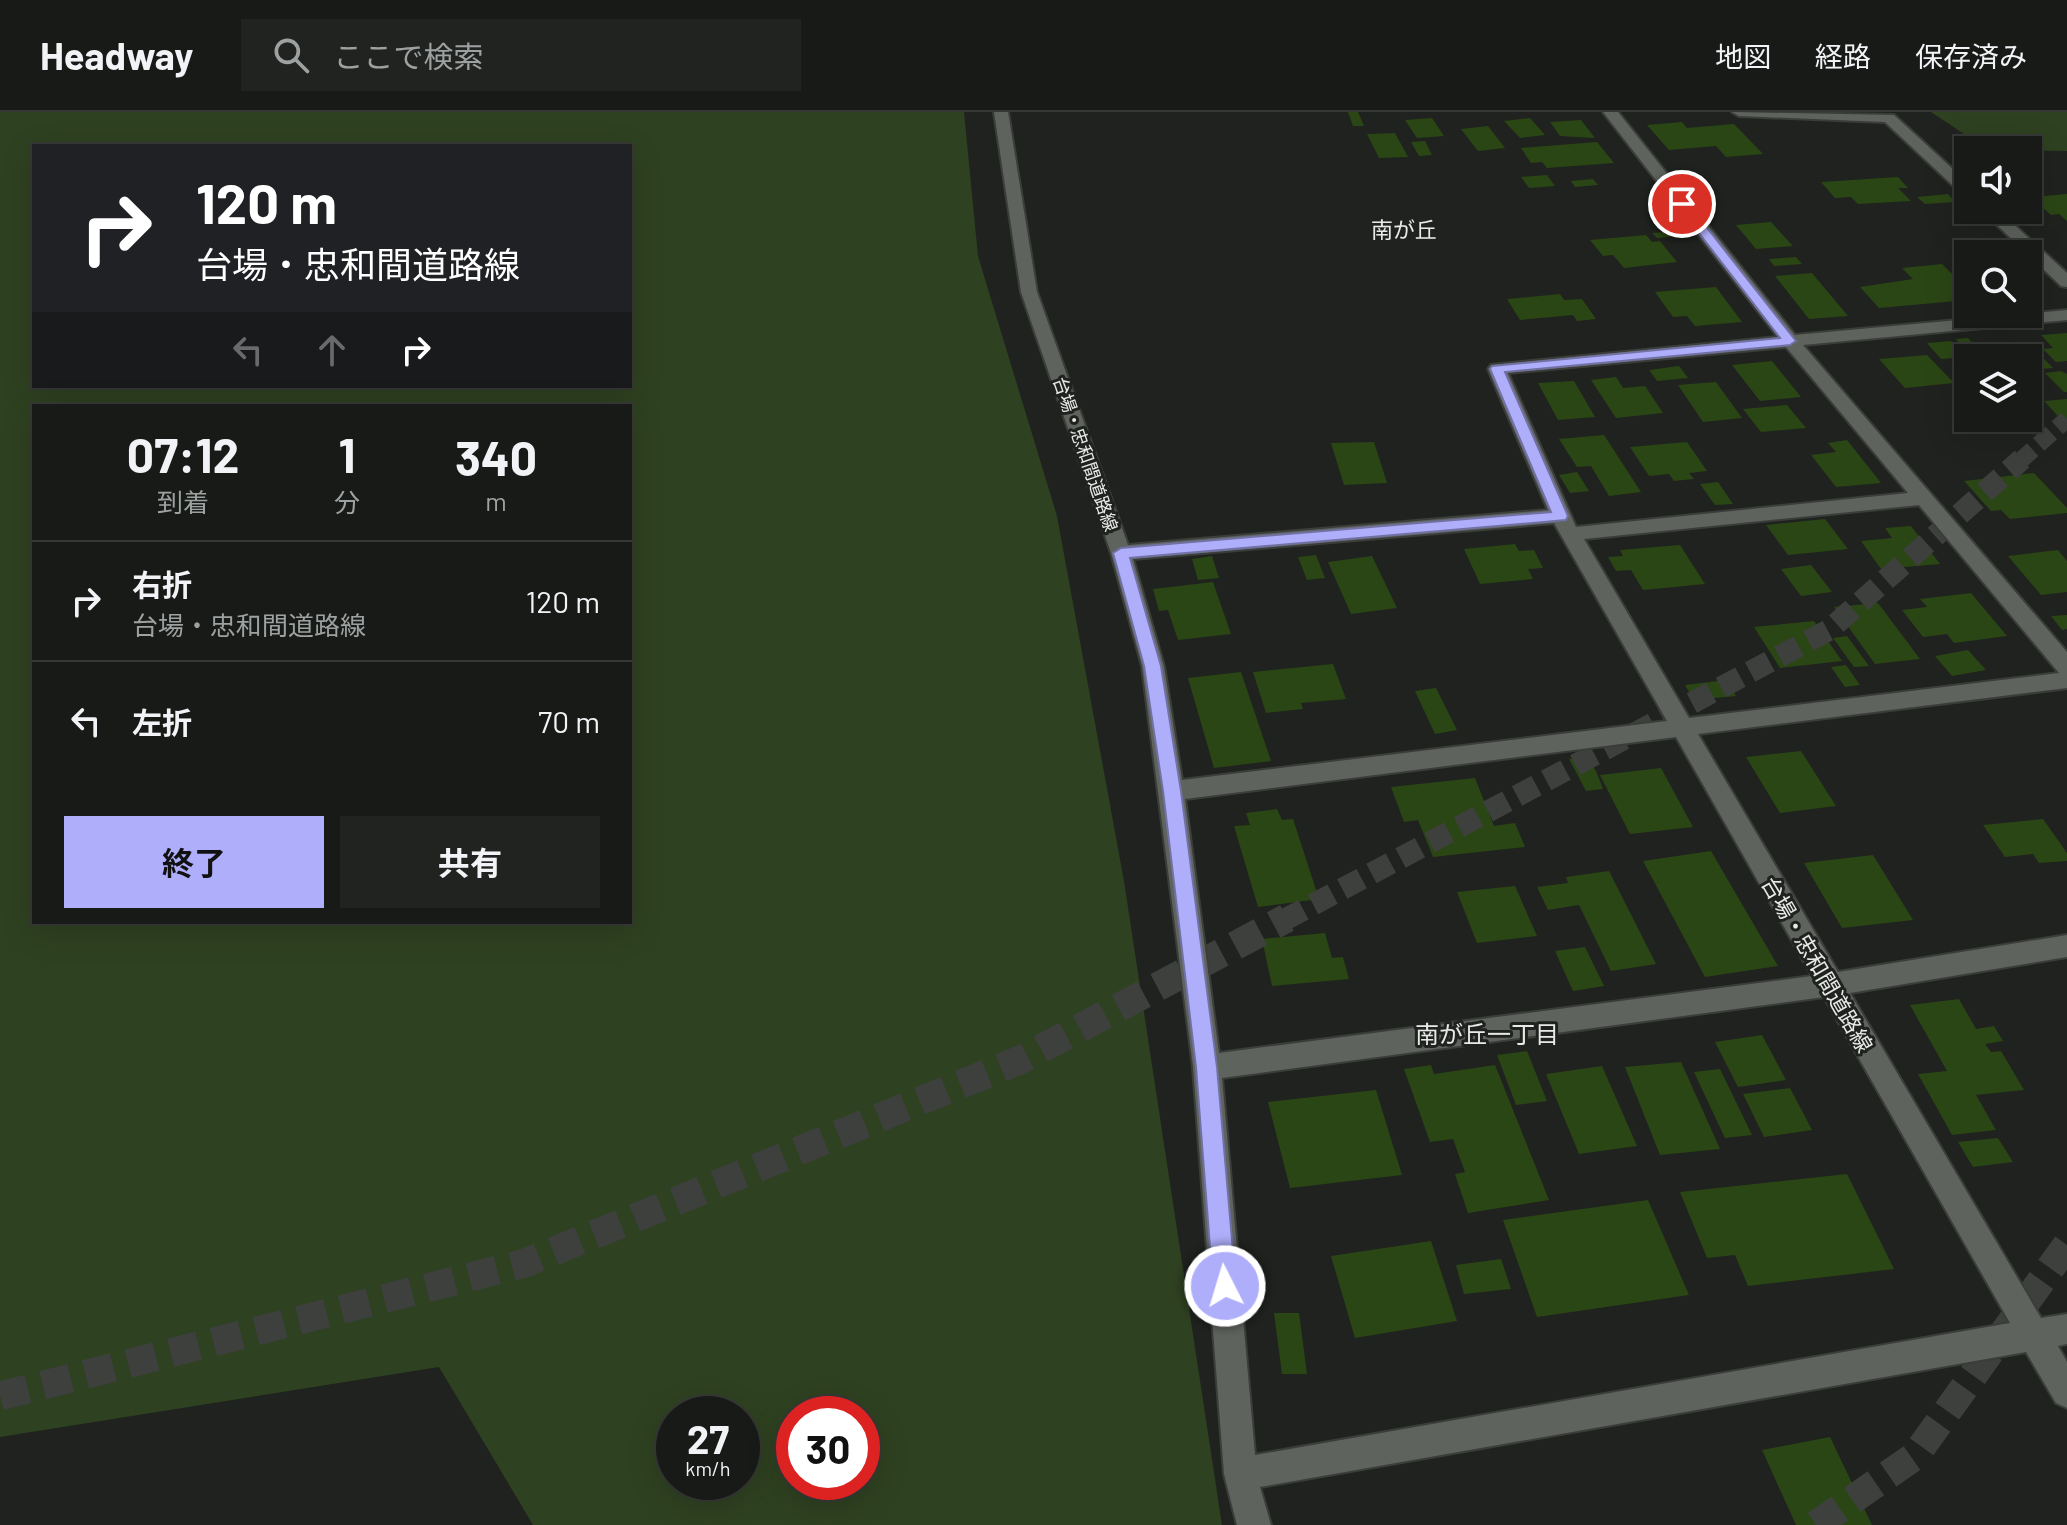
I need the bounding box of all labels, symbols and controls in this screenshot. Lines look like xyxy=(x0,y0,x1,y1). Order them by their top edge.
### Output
search box xyxy=(241,19,801,91)
text: Headway xyxy=(40,32,193,78)
icon: search xyxy=(269,33,313,77)
text: ここで検索 xyxy=(333,38,483,74)
text: 地図 xyxy=(1715,39,1771,73)
text: 経路 xyxy=(1815,39,1871,73)
text: 保存済み xyxy=(1915,39,2027,73)
map controls xyxy=(1954,136,2042,432)
button: sound xyxy=(1954,136,2042,224)
text: 120 m xyxy=(196,168,337,235)
pin xyxy=(1648,170,1716,238)
icon: right xyxy=(64,176,168,280)
icon: arrive xyxy=(1660,182,1704,226)
district label: 南が丘 xyxy=(1371,216,1437,242)
button: search xyxy=(1954,240,2042,328)
text: 台場・忠和間道路線 xyxy=(196,242,520,285)
icon: left xyxy=(226,328,270,372)
icon: ahead xyxy=(310,328,354,372)
icon: right xyxy=(394,328,438,372)
button: layers xyxy=(1954,344,2042,432)
street label: 台場・忠和間道路線 xyxy=(1049,374,1123,534)
text: 07:12 xyxy=(127,425,239,483)
text: 1 xyxy=(339,425,356,483)
text: 340 xyxy=(455,428,537,486)
text: m xyxy=(485,485,507,516)
text: 到着 xyxy=(157,486,209,517)
text: 分 xyxy=(334,486,360,517)
text: 右折 xyxy=(132,566,192,602)
icon: right xyxy=(64,579,108,623)
text: 120 m xyxy=(526,583,600,619)
text: 台場・忠和間道路線 xyxy=(132,609,366,640)
icon: left xyxy=(64,699,108,743)
text: 70 m xyxy=(538,703,600,739)
text: 左折 xyxy=(132,704,192,740)
button: 終了 xyxy=(64,816,324,908)
button: 共有 xyxy=(340,816,600,908)
street label: 台場・忠和間道路線 xyxy=(1757,872,1879,1056)
district label: 南が丘一丁目 xyxy=(1415,1019,1559,1048)
position arrow xyxy=(1183,1244,1267,1328)
speed limit sign: 30 xyxy=(776,1396,880,1500)
text: 27 xyxy=(687,1414,729,1462)
text: km/h xyxy=(685,1456,731,1480)

